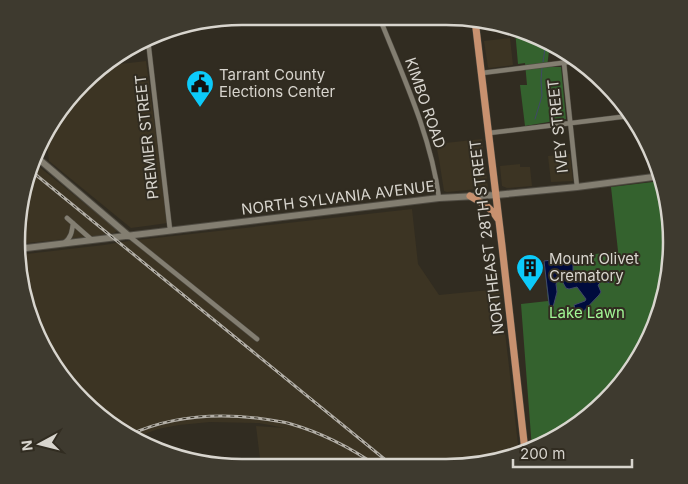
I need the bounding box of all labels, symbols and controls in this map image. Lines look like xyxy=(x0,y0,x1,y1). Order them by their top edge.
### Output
street label: KIMBO ROAD xyxy=(401,55,450,151)
place label: Tarrant County Elections Center xyxy=(219,65,336,101)
public building icon: Tarrant County Elections Center xyxy=(185,69,215,108)
street label: PREMIER STREET xyxy=(131,74,163,200)
street label: IVEY STREET xyxy=(543,78,572,174)
street label: NORTHEAST 28TH STREET xyxy=(465,138,508,336)
street label: NORTH SYLVANIA AVENUE xyxy=(240,176,436,219)
place label: Mount Olivet Crematory xyxy=(549,249,639,285)
building icon: Mount Olivet Crematory xyxy=(515,253,545,292)
park label: Lake Lawn xyxy=(549,303,625,322)
north arrow xyxy=(15,419,65,469)
scale bar xyxy=(513,436,632,468)
text: N xyxy=(18,439,36,452)
text: 200 m xyxy=(520,444,565,463)

